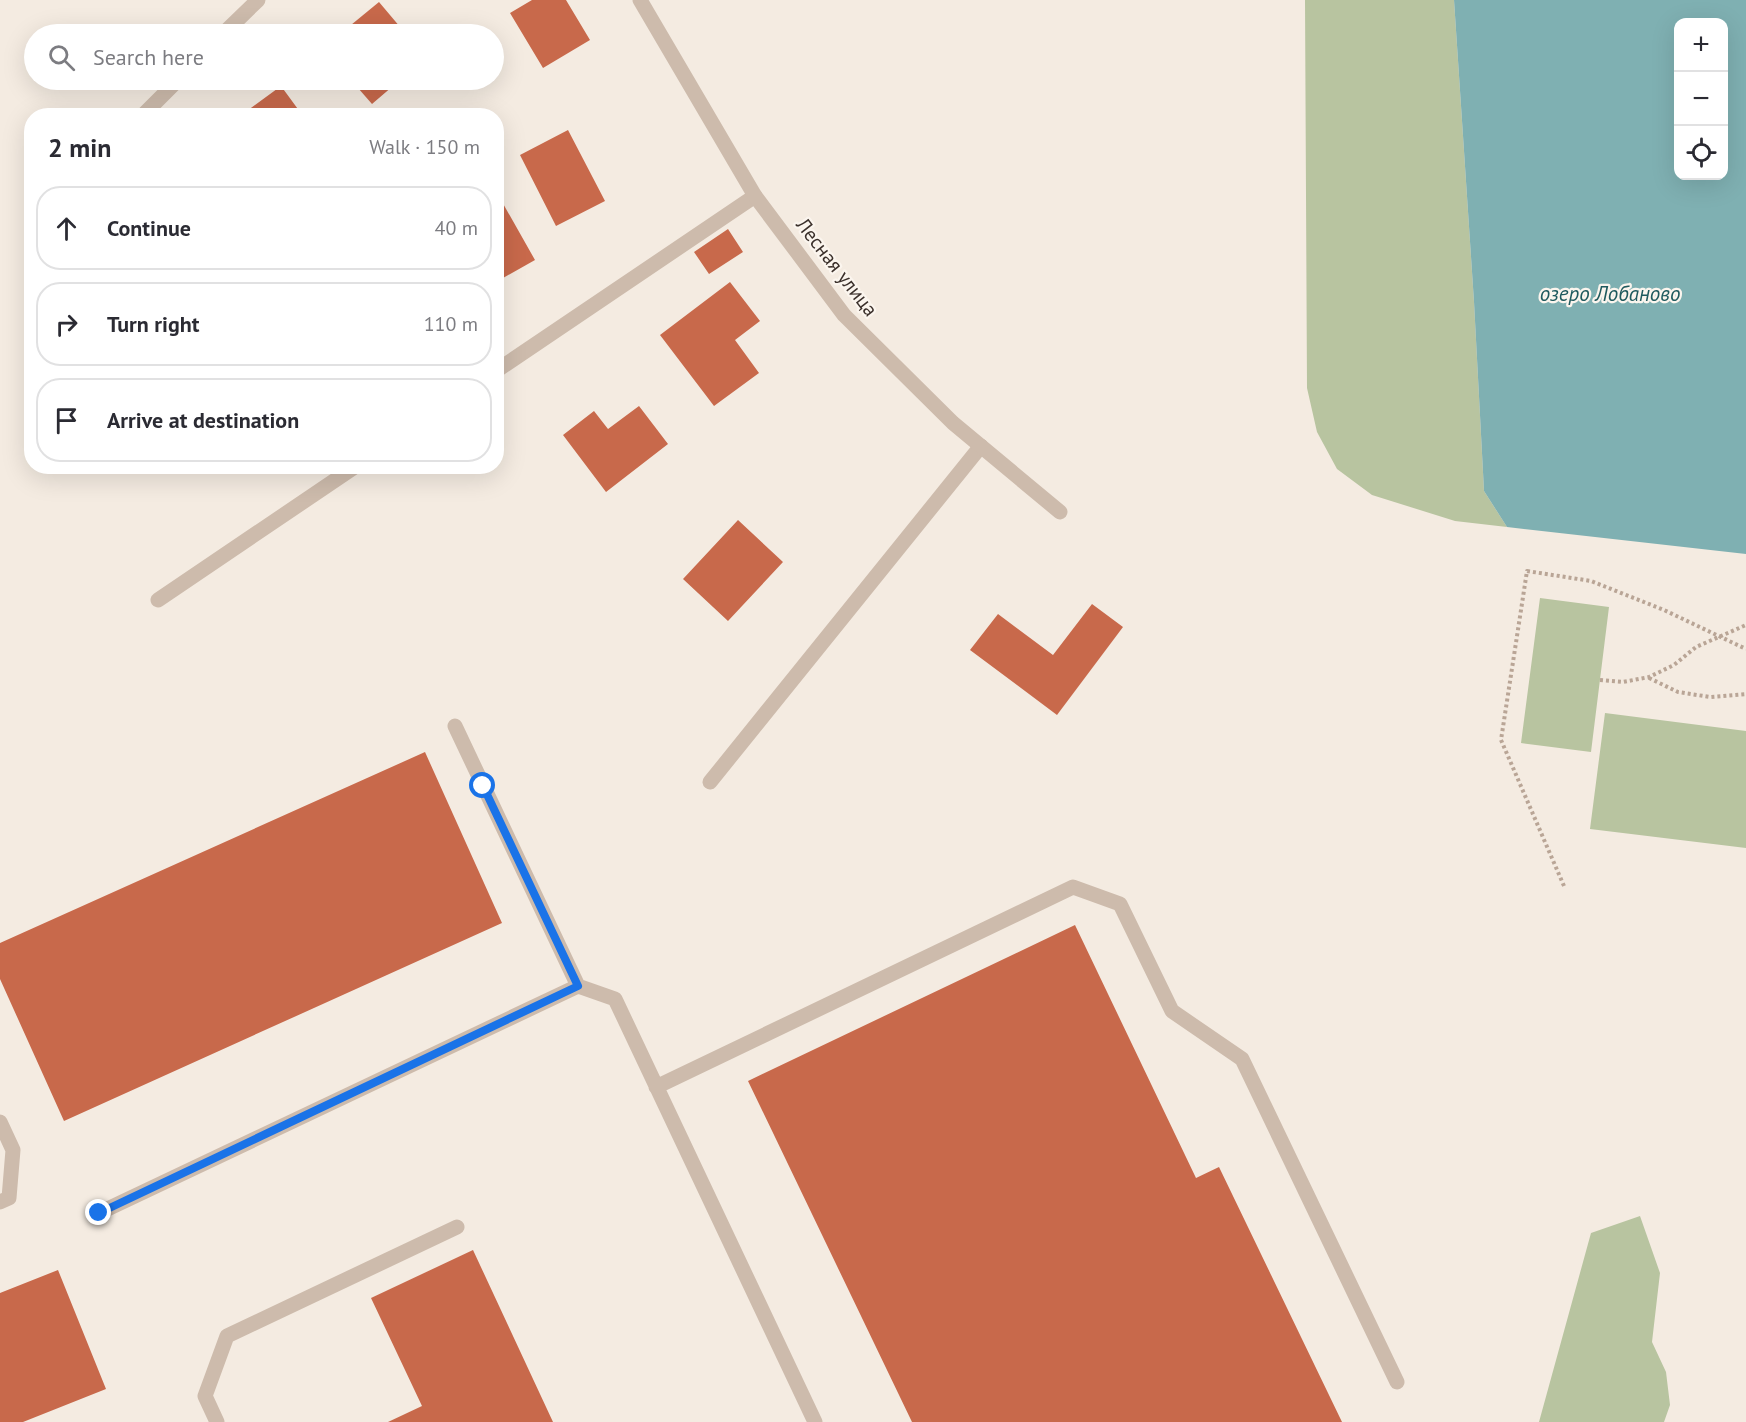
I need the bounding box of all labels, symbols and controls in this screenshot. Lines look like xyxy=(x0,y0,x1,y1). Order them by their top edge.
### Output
map controls xyxy=(1674,18,1728,180)
button: + xyxy=(1674,18,1728,72)
search box xyxy=(24,24,504,90)
icon: search xyxy=(45,41,78,74)
text: Search here xyxy=(93,43,204,71)
button: − xyxy=(1674,72,1728,126)
button: locate xyxy=(1674,126,1728,180)
text: 2 min xyxy=(48,131,111,164)
text: Walk · 150 m xyxy=(369,134,480,160)
icon: ahead xyxy=(50,212,83,245)
street label: Лесная улица xyxy=(790,212,884,321)
text: Continue xyxy=(107,214,191,242)
text: 40 m xyxy=(435,215,478,241)
water label: озеро Лобаново xyxy=(1540,280,1680,307)
icon: right xyxy=(50,308,83,341)
text: Turn right xyxy=(107,310,199,338)
text: 110 m xyxy=(424,311,478,337)
icon: arrive xyxy=(50,404,83,437)
text: Arrive at destination xyxy=(107,406,299,434)
route start xyxy=(469,772,495,798)
route end xyxy=(85,1199,111,1225)

